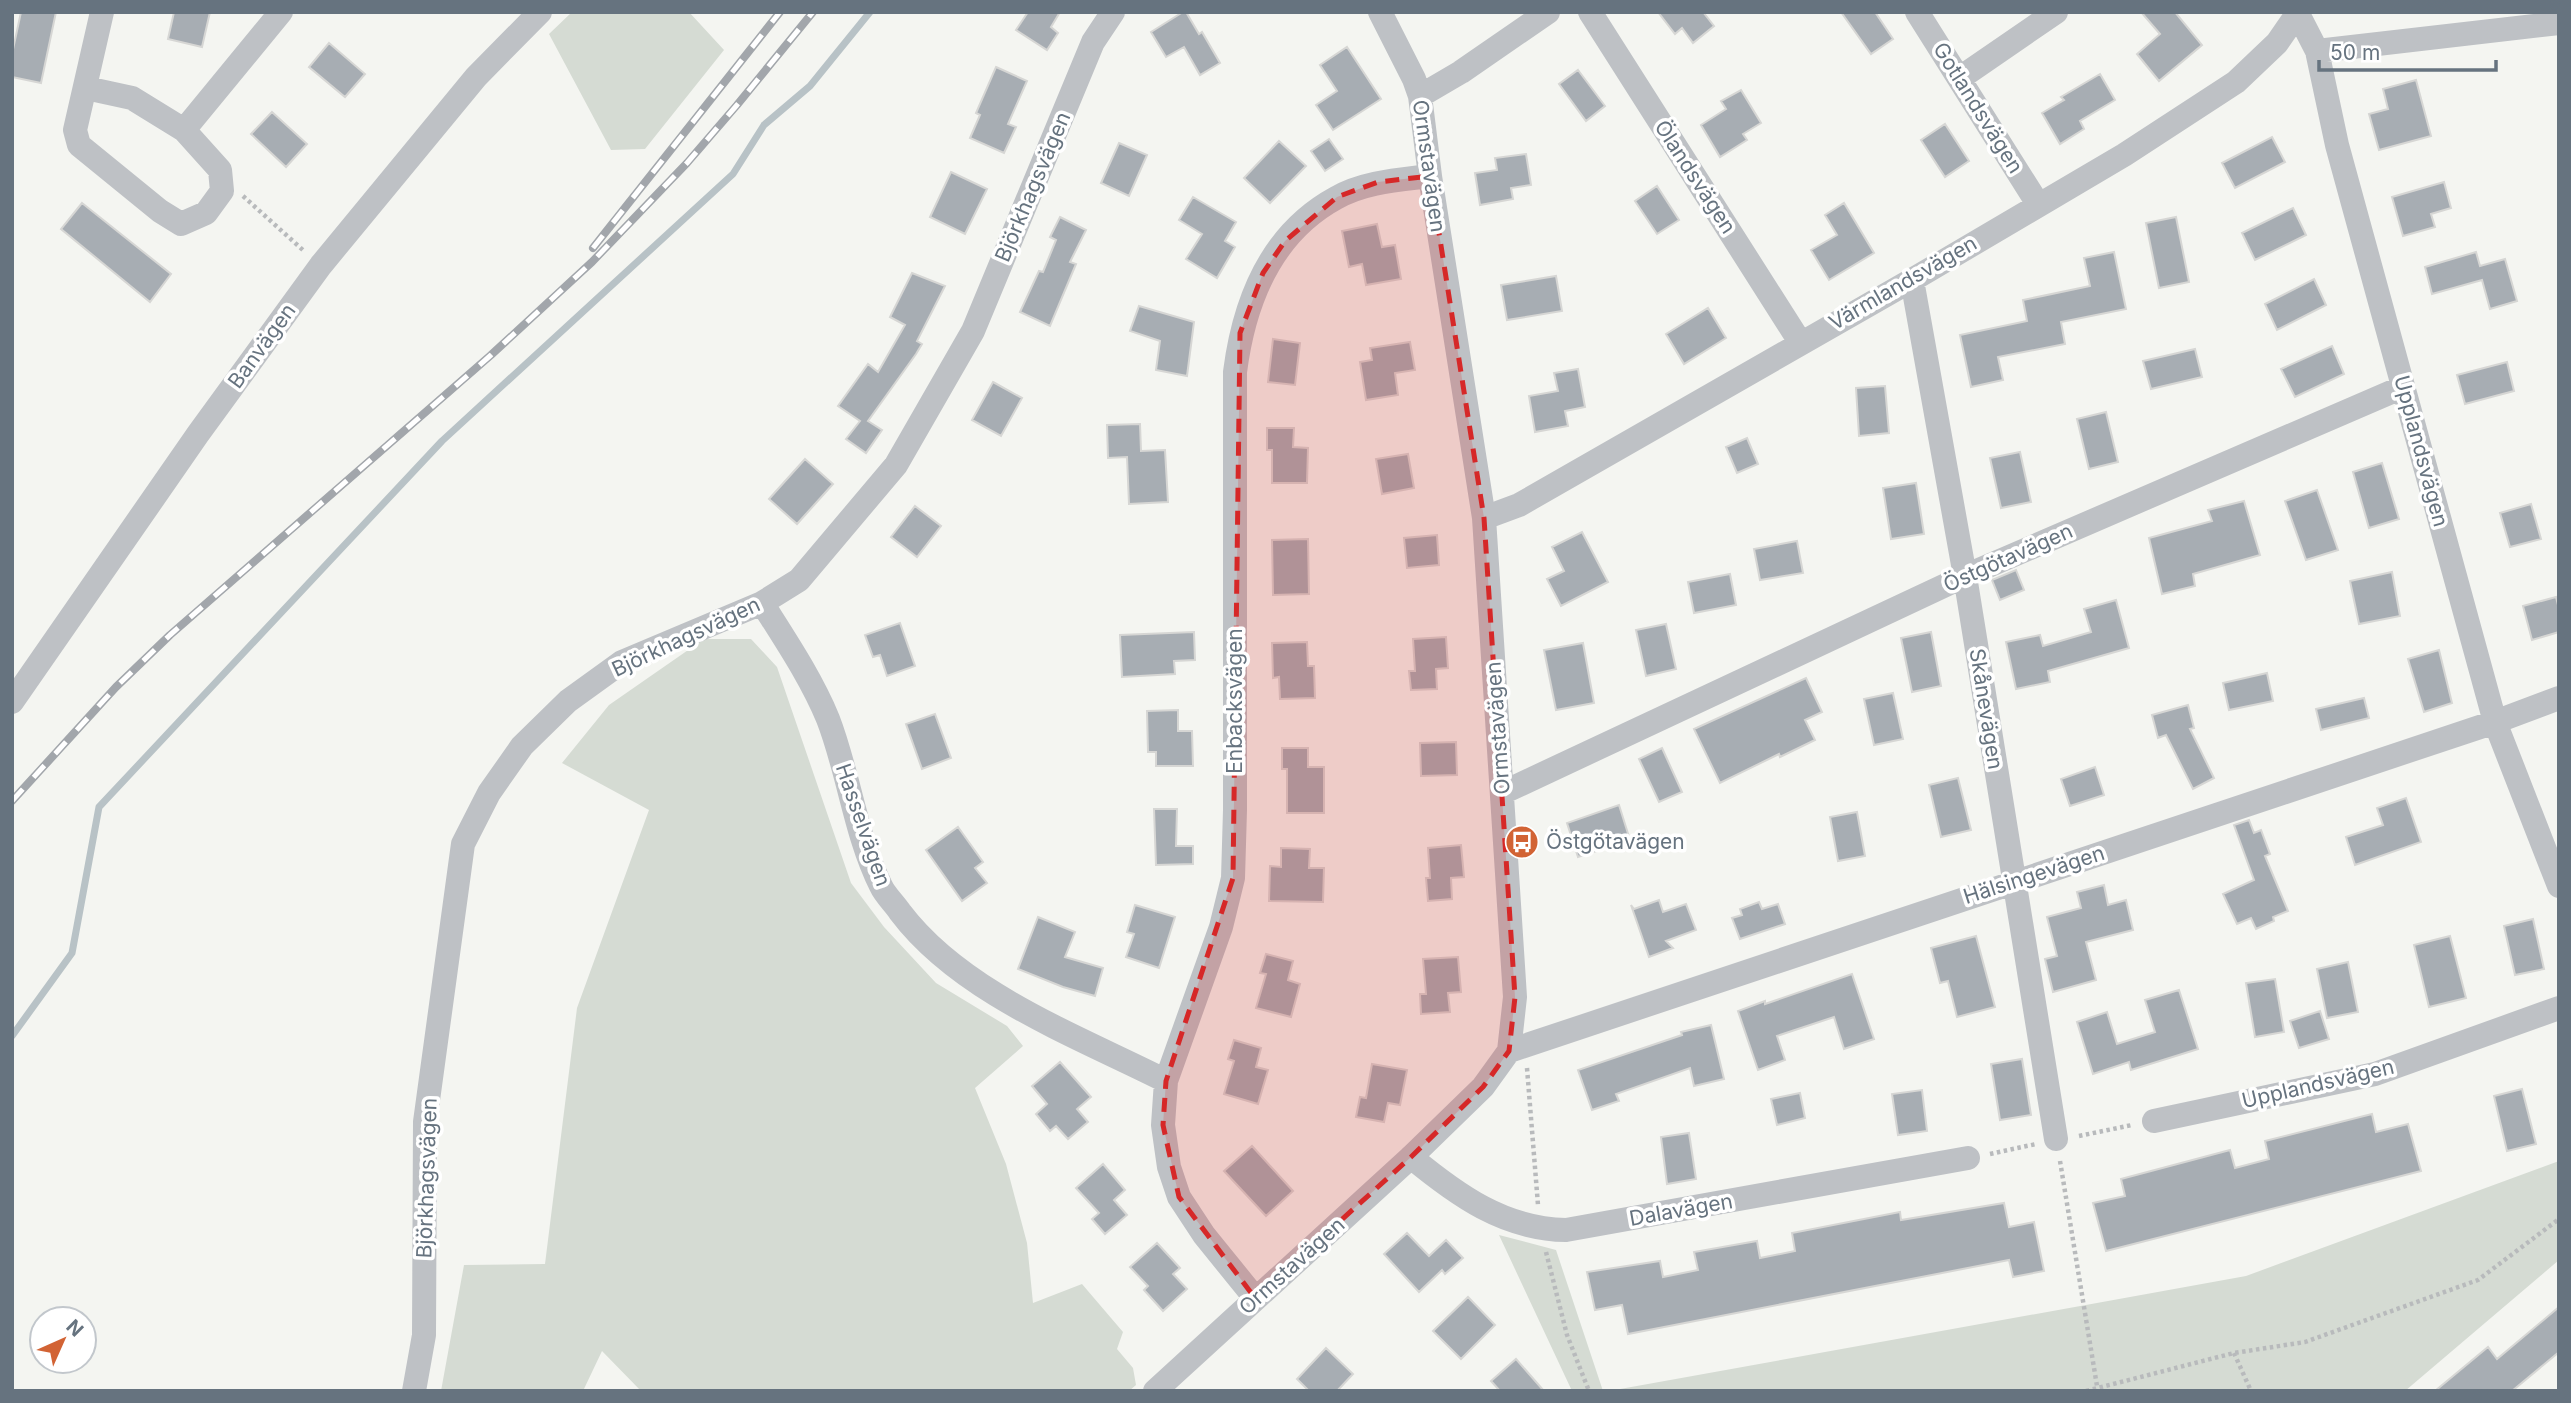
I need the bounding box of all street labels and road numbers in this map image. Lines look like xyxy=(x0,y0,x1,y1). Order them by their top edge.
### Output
street label: Gotlandsvägen xyxy=(1928,38,2029,178)
street label: Ormstavägen xyxy=(1408,98,1451,234)
street label: Björkhagsvägen xyxy=(990,108,1075,266)
street label: Ölandsvägen xyxy=(1649,115,1741,238)
street label: Värmlandsvägen xyxy=(1824,230,1981,335)
street label: Banvägen xyxy=(222,298,301,393)
street label: Upplandsvägen xyxy=(2389,372,2454,529)
street label: Östgötavägen xyxy=(1939,518,2076,597)
street label: Björkhagsvägen xyxy=(608,591,764,682)
street label: Enbacksvägen xyxy=(1222,628,1247,774)
street label: Skånevägen xyxy=(1965,647,2008,771)
street label: Ormstavägen xyxy=(1480,661,1515,795)
street label: Hasselvägen xyxy=(831,760,896,889)
street label: Hälsingevägen xyxy=(1960,840,2108,909)
street label: Upplandsvägen xyxy=(2239,1054,2397,1113)
street label: Björkhagsvägen xyxy=(411,1097,442,1259)
street label: Dalavägen xyxy=(1627,1188,1735,1231)
street label: Ormstavägen xyxy=(1234,1212,1350,1319)

